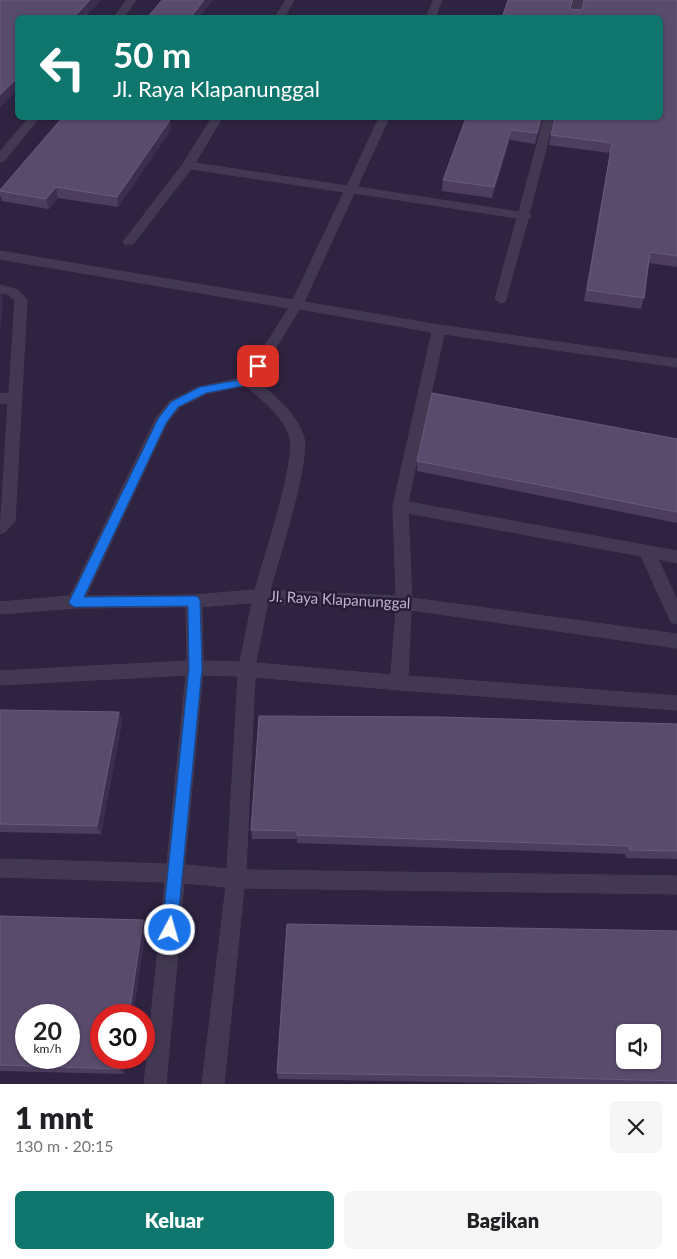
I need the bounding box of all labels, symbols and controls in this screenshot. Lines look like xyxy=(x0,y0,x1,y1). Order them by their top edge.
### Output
text: 50 m xyxy=(113,33,191,75)
icon: left xyxy=(30,35,95,100)
text: Jl. Raya Klapanunggal xyxy=(113,75,320,102)
pin xyxy=(237,345,279,387)
icon: arrive xyxy=(244,352,272,380)
street label: Jl. Raya Klapanunggal xyxy=(269,586,411,612)
position arrow xyxy=(143,903,195,955)
speed limit sign: 30 xyxy=(90,1004,155,1069)
text: 20 xyxy=(33,1015,62,1045)
map controls xyxy=(616,1024,661,1069)
button: sound xyxy=(616,1024,661,1069)
text: km/h xyxy=(33,1041,62,1056)
text: 1 mnt xyxy=(15,1099,93,1135)
button: close xyxy=(610,1101,662,1153)
text: 130 m · 20:15 xyxy=(15,1136,114,1155)
button: Keluar xyxy=(15,1191,334,1249)
button: Bagikan xyxy=(344,1191,662,1249)

